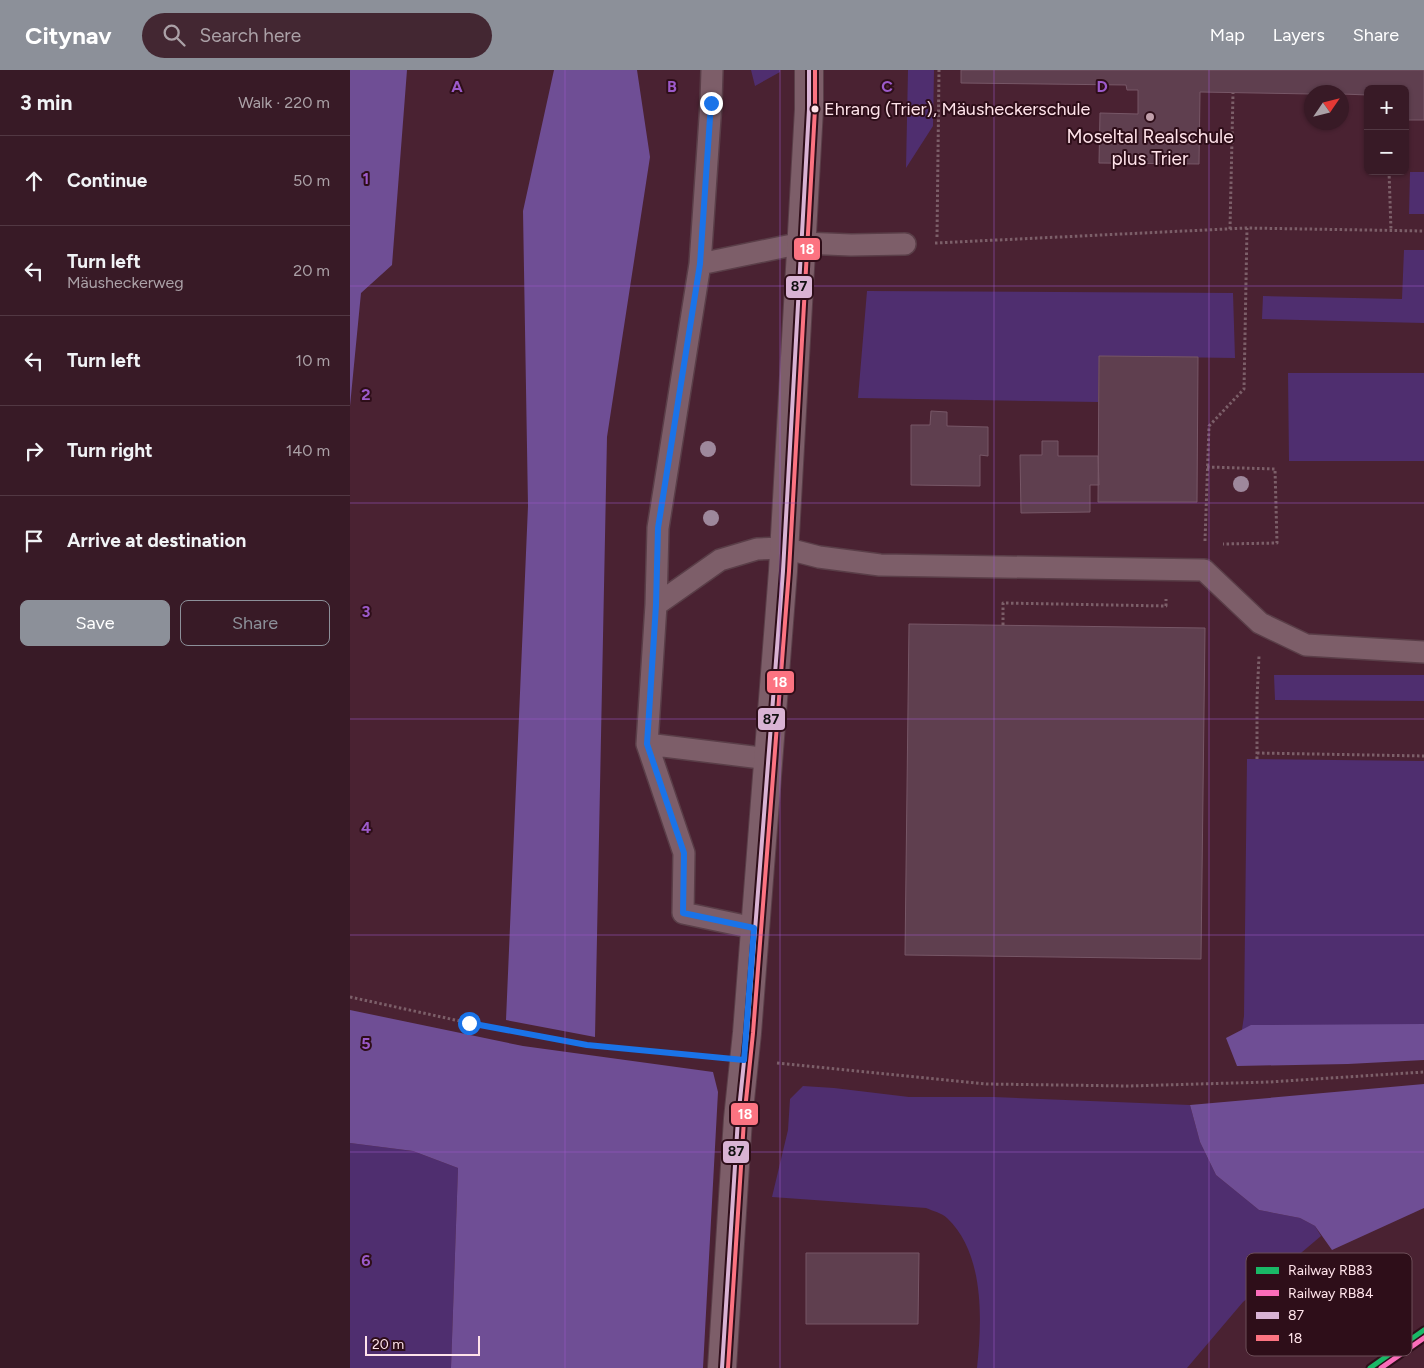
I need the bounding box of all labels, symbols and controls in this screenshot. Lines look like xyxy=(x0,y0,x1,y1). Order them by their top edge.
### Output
search box xyxy=(142,13,492,58)
text: Citynav xyxy=(25,21,112,50)
icon: search xyxy=(160,21,188,49)
text: Search here xyxy=(200,24,301,47)
text: Map xyxy=(1210,24,1245,46)
text: Layers xyxy=(1273,24,1325,46)
text: Share xyxy=(1353,24,1399,46)
text: A xyxy=(451,77,463,96)
text: B xyxy=(667,77,677,96)
text: C xyxy=(881,77,893,96)
text: D xyxy=(1096,77,1108,96)
north arrow xyxy=(1304,85,1349,130)
map controls xyxy=(1364,85,1409,175)
button: + xyxy=(1364,85,1409,130)
text: 3 min xyxy=(20,90,72,115)
route end xyxy=(700,92,723,115)
text: Walk · 220 m xyxy=(238,93,330,112)
place label: Ehrang (Trier), Mäusheckerschule xyxy=(824,98,1091,120)
marker: Ehrang (Trier), Mäusheckerschule xyxy=(810,104,820,114)
marker: Moseltal Realschule plus Trier xyxy=(1144,111,1156,123)
place label: Moseltal Realschule plus Trier xyxy=(1066,125,1234,170)
button: − xyxy=(1364,130,1409,175)
icon: ahead xyxy=(20,167,48,195)
text: Continue xyxy=(67,169,147,192)
text: 1 xyxy=(363,169,369,188)
text: 50 m xyxy=(293,171,330,190)
line badge: 18 xyxy=(793,237,821,261)
text: 18 xyxy=(800,241,814,258)
text: Turn left xyxy=(67,250,141,273)
icon: left xyxy=(20,257,48,285)
text: 20 m xyxy=(293,261,330,280)
text: Mäusheckerweg xyxy=(67,273,184,292)
line badge: 87 xyxy=(785,275,813,299)
text: 87 xyxy=(791,278,807,295)
icon: left xyxy=(20,347,48,375)
text: Turn left xyxy=(67,349,141,372)
text: 10 m xyxy=(296,351,330,370)
text: 2 xyxy=(361,385,371,404)
icon: right xyxy=(20,437,48,465)
text: Turn right xyxy=(67,439,153,462)
text: 140 m xyxy=(286,441,330,460)
icon: arrive xyxy=(20,527,48,555)
text: Arrive at destination xyxy=(67,529,246,552)
button: Save xyxy=(20,600,170,646)
button: Share xyxy=(180,600,330,646)
text: 3 xyxy=(362,602,371,621)
line badge: 18 xyxy=(766,670,795,694)
text: 18 xyxy=(773,674,787,691)
line badge: 87 xyxy=(757,707,786,731)
text: 87 xyxy=(763,711,779,728)
text: 4 xyxy=(361,818,371,837)
route start xyxy=(458,1012,481,1035)
text: 5 xyxy=(361,1034,371,1053)
line badge: 18 xyxy=(730,1102,759,1126)
text: 18 xyxy=(738,1106,752,1123)
line badge: 87 xyxy=(722,1140,750,1164)
text: 87 xyxy=(728,1143,744,1160)
text: 6 xyxy=(361,1251,371,1270)
legend xyxy=(1246,1253,1412,1356)
text: Railway RB83 xyxy=(1288,1262,1372,1279)
text: Railway RB84 xyxy=(1288,1285,1374,1302)
text: 87 xyxy=(1288,1307,1305,1324)
text: 18 xyxy=(1288,1330,1302,1347)
scale bar xyxy=(365,1333,480,1356)
text: 20 m xyxy=(372,1336,404,1353)

